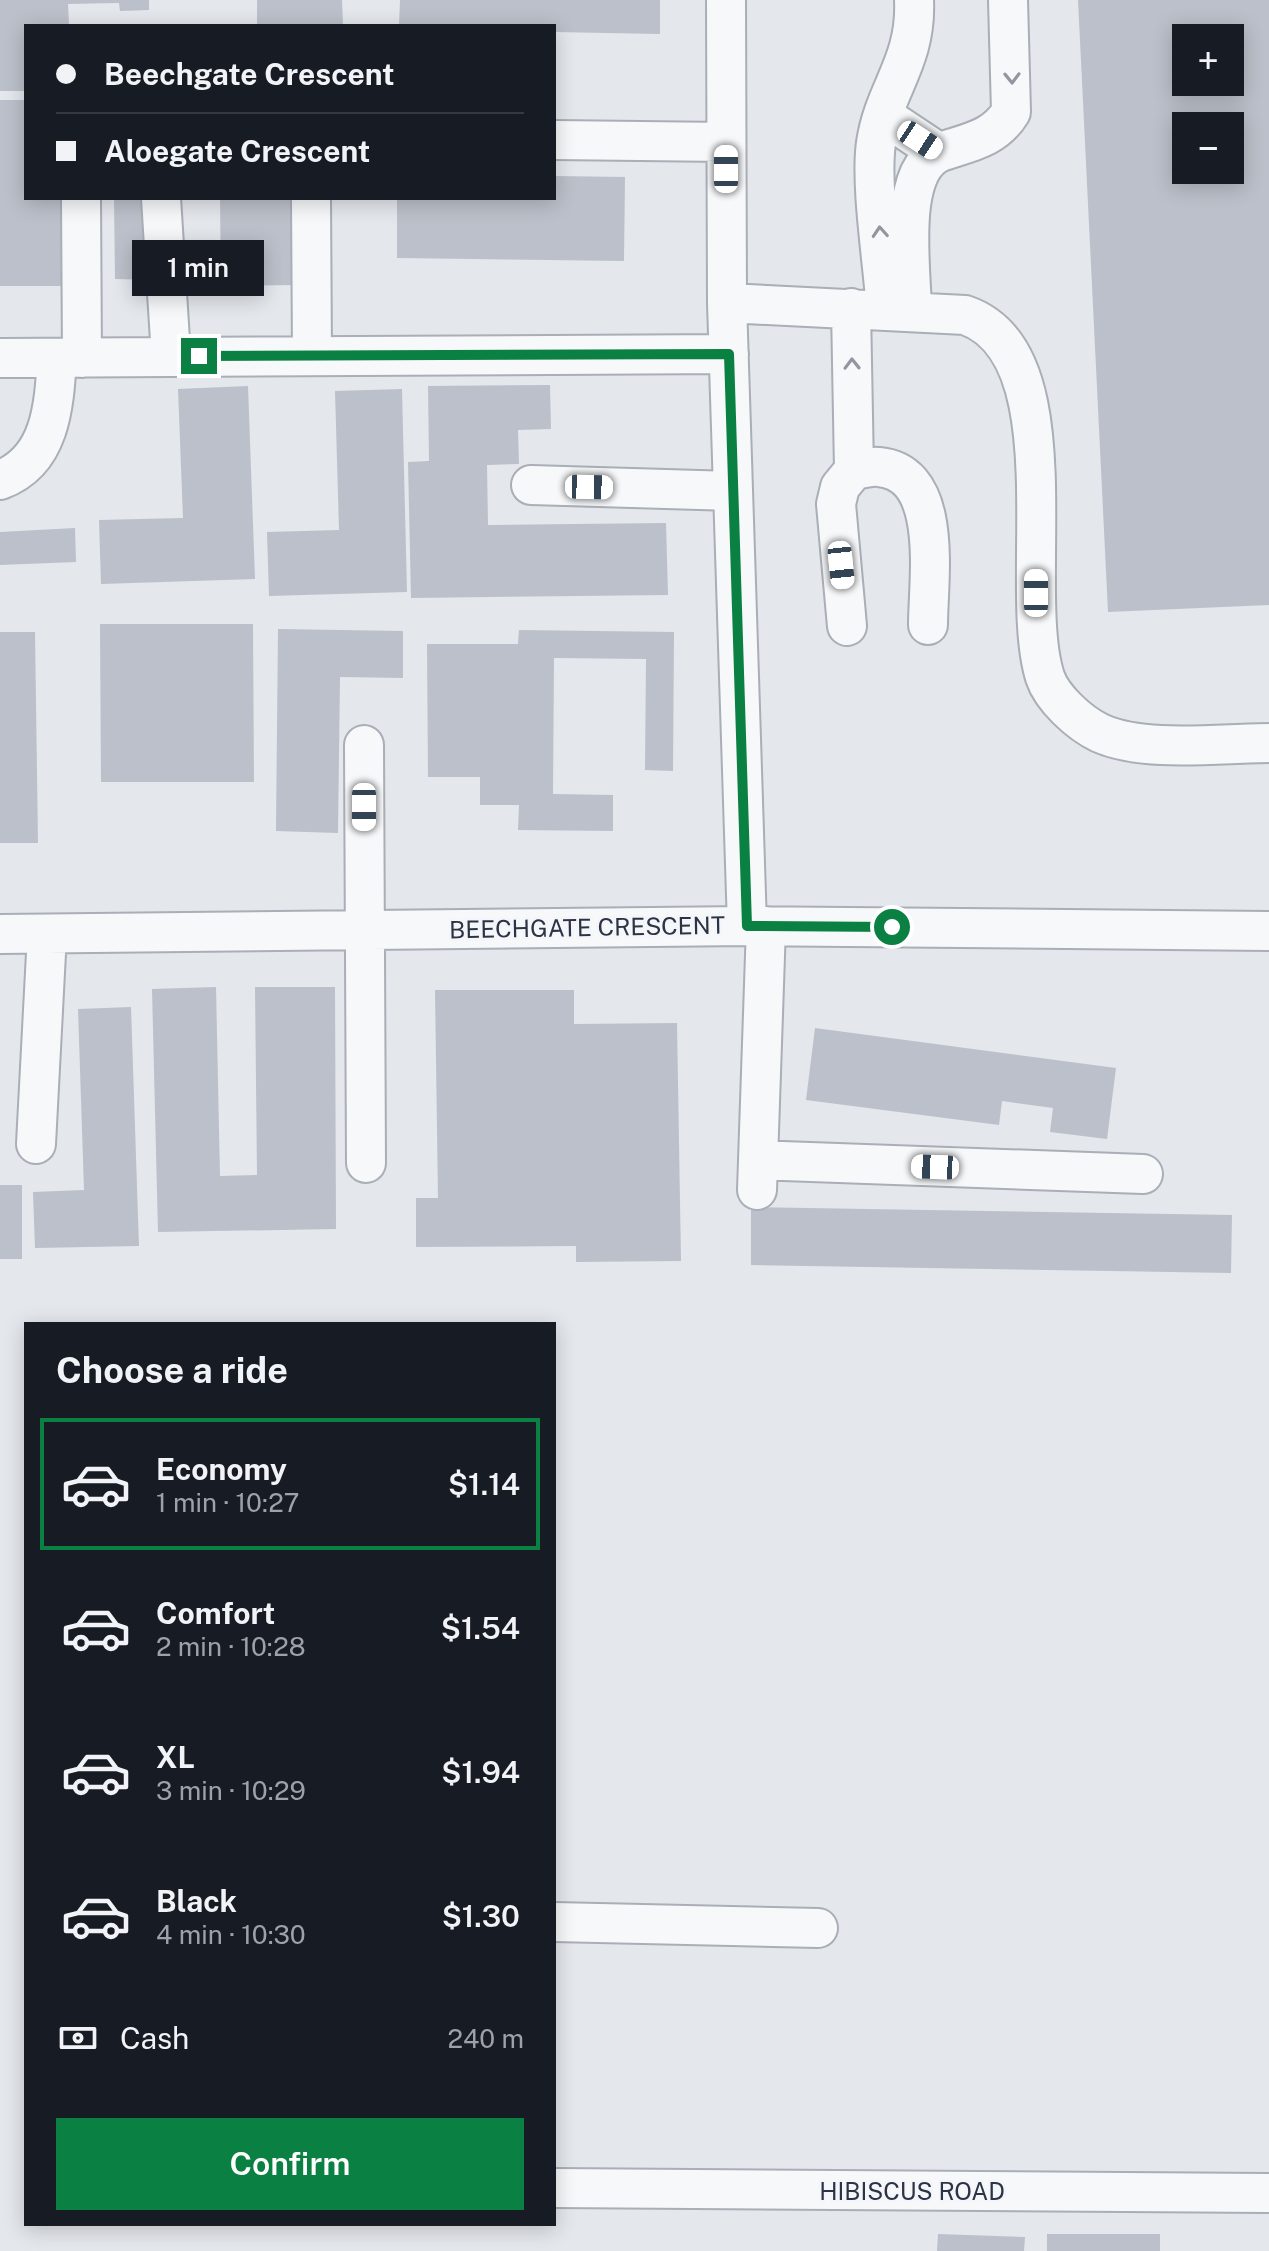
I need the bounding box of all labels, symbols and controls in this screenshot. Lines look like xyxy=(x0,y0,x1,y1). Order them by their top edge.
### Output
map controls xyxy=(1172,24,1244,184)
button: + xyxy=(1172,24,1244,96)
text: Beechgate Crescent xyxy=(104,56,395,92)
one-way arrow xyxy=(1004,72,1021,85)
button: − xyxy=(1172,112,1244,184)
car xyxy=(893,117,947,163)
text: Aloegate Crescent xyxy=(104,133,370,169)
car xyxy=(714,145,738,193)
one-way arrow xyxy=(872,225,889,238)
callout: 1 min xyxy=(133,240,265,296)
text: 1 min xyxy=(167,252,229,283)
route end xyxy=(181,338,217,374)
one-way arrow xyxy=(843,357,861,370)
car xyxy=(565,475,613,499)
car xyxy=(827,540,855,590)
car xyxy=(1024,569,1048,617)
car xyxy=(352,783,376,831)
route start xyxy=(874,909,910,945)
street label: BEECHGATE CRESCENT xyxy=(449,911,725,943)
car xyxy=(911,1154,959,1180)
text: Choose a ride xyxy=(56,1349,288,1391)
icon: car xyxy=(60,1448,132,1520)
text: Economy xyxy=(156,1451,287,1487)
text: $1.14 xyxy=(448,1466,520,1502)
text: 1 min · 10:27 xyxy=(156,1487,299,1518)
icon: car xyxy=(60,1592,132,1664)
text: Comfort xyxy=(156,1595,275,1631)
text: $1.54 xyxy=(441,1610,520,1646)
text: 2 min · 10:28 xyxy=(156,1631,306,1662)
icon: car xyxy=(60,1736,132,1808)
text: XL xyxy=(156,1739,195,1775)
text: $1.94 xyxy=(441,1754,520,1790)
text: 3 min · 10:29 xyxy=(156,1775,306,1806)
icon: car xyxy=(60,1880,132,1952)
text: Black xyxy=(156,1883,237,1919)
text: $1.30 xyxy=(442,1898,520,1934)
text: 4 min · 10:30 xyxy=(156,1919,306,1950)
icon: cash xyxy=(56,2016,100,2060)
text: Cash xyxy=(120,2020,189,2056)
text: 240 m xyxy=(447,2023,524,2054)
button: Confirm xyxy=(56,2118,524,2210)
street label: HIBISCUS ROAD xyxy=(819,2177,1005,2205)

